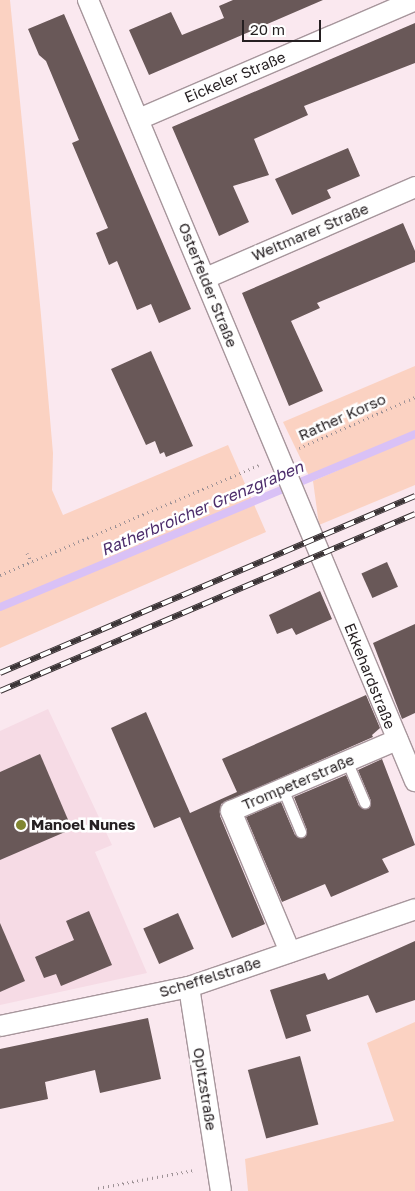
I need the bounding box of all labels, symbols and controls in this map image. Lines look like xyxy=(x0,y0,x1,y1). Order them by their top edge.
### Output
scale bar xyxy=(245,10,324,42)
text: 20 m xyxy=(250,20,285,38)
street label: Eickeler Straße xyxy=(182,48,288,106)
street label: Weitmarer Straße xyxy=(249,199,371,265)
street label: Osterfelder Straße xyxy=(175,220,241,350)
street label: Rather Korso xyxy=(296,390,388,444)
water label: Ratherbroicher Grenzgraben xyxy=(98,457,306,559)
street label: Ekkehardstraße xyxy=(341,620,399,732)
street label: Trompeterstraße xyxy=(239,750,357,814)
place label: Manoel Nunes xyxy=(31,816,135,834)
marker: Manoel Nunes xyxy=(15,819,27,831)
street label: Scheffelstraße xyxy=(157,953,263,1001)
street label: Opitzstraße xyxy=(190,1046,220,1132)

